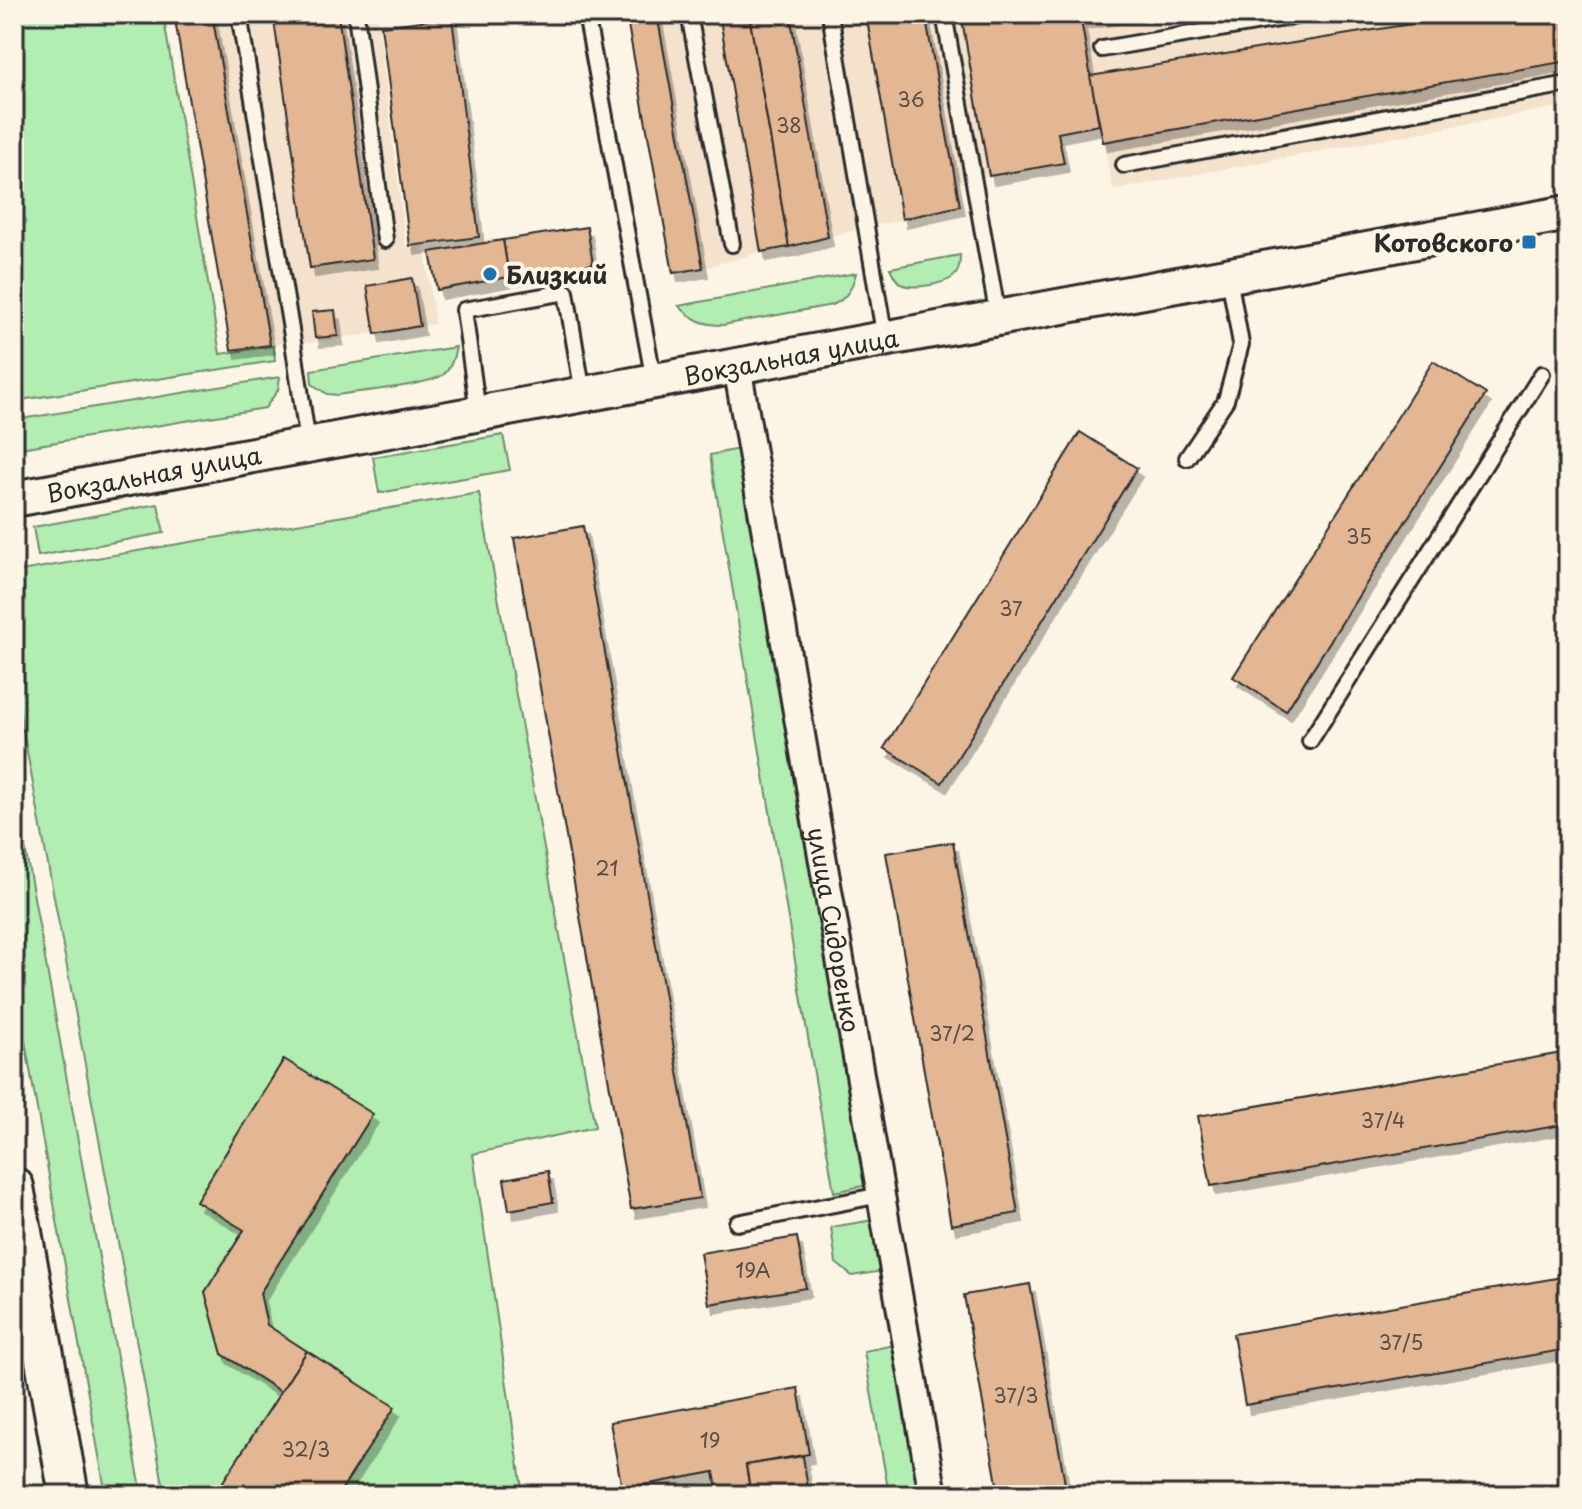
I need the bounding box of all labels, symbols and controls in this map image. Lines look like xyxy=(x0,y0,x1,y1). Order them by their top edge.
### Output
house number: 36 xyxy=(897,84,925,114)
house number: 38 xyxy=(776,110,802,140)
place label: Котовского xyxy=(1374,224,1513,260)
marker: Котовского xyxy=(1520,233,1538,251)
place label: Близкий xyxy=(506,256,607,292)
marker: Близкий xyxy=(481,265,499,283)
street label: Вокзальная улица xyxy=(681,319,901,393)
street label: Вокзальная улица xyxy=(43,436,264,511)
house number: 35 xyxy=(1346,521,1372,551)
house number: 37 xyxy=(999,593,1023,623)
street label: улица Сидоренко xyxy=(799,824,870,1035)
house number: 21 xyxy=(595,853,619,883)
house number: 37/2 xyxy=(929,1018,975,1048)
house number: 37/4 xyxy=(1361,1105,1405,1135)
house number: 19А xyxy=(735,1255,771,1285)
house number: 37/5 xyxy=(1379,1327,1423,1357)
house number: 37/3 xyxy=(994,1380,1038,1410)
house number: 19 xyxy=(700,1425,720,1455)
house number: 32/3 xyxy=(282,1434,330,1464)

